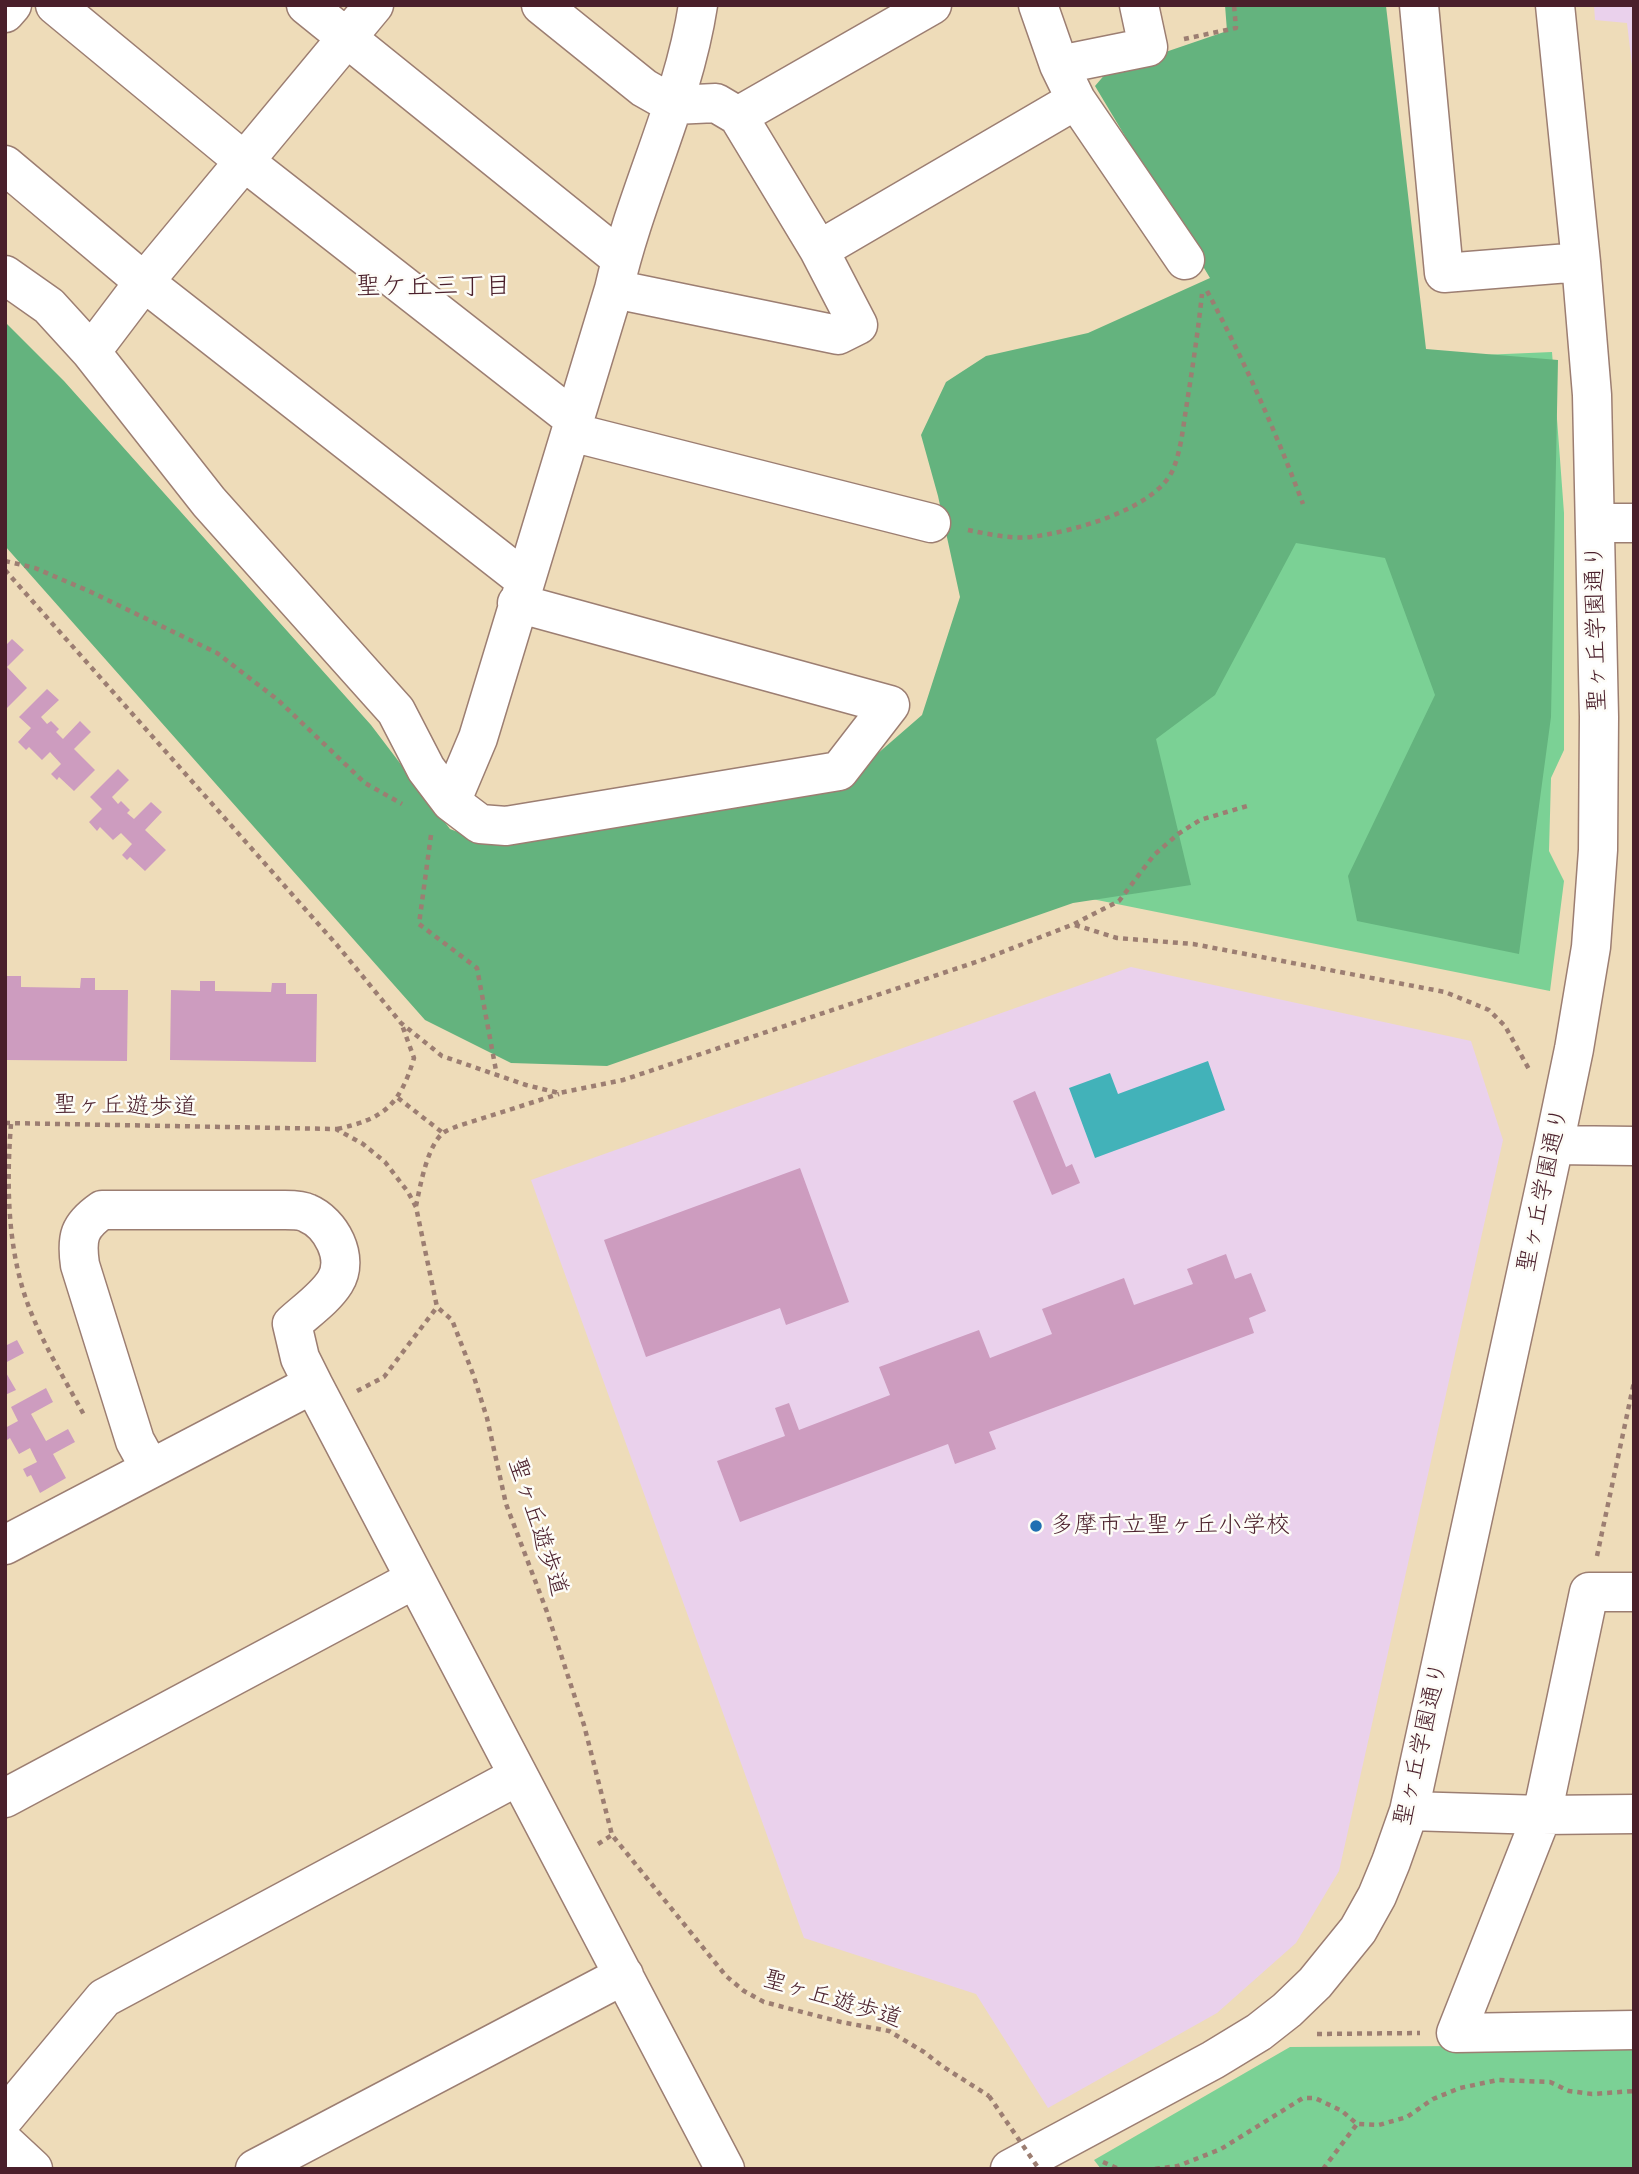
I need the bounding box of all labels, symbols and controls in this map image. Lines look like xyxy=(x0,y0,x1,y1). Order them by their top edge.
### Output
district label: 聖ケ丘三丁目 xyxy=(355,271,511,303)
street label: 聖ヶ丘学園通り xyxy=(1581,544,1613,712)
street label: 聖ヶ丘遊歩道 xyxy=(53,1091,197,1123)
street label: 聖ヶ丘学園通り xyxy=(1512,1105,1576,1275)
street label: 聖ヶ丘遊歩道 xyxy=(501,1454,573,1600)
place label: 多摩市立聖ヶ丘小学校 xyxy=(1050,1512,1290,1540)
marker: 多摩市立聖ヶ丘小学校 xyxy=(1028,1518,1044,1534)
street label: 聖ヶ丘学園通り xyxy=(1389,1659,1455,1829)
street label: 聖ヶ丘遊歩道 xyxy=(759,1965,905,2035)

